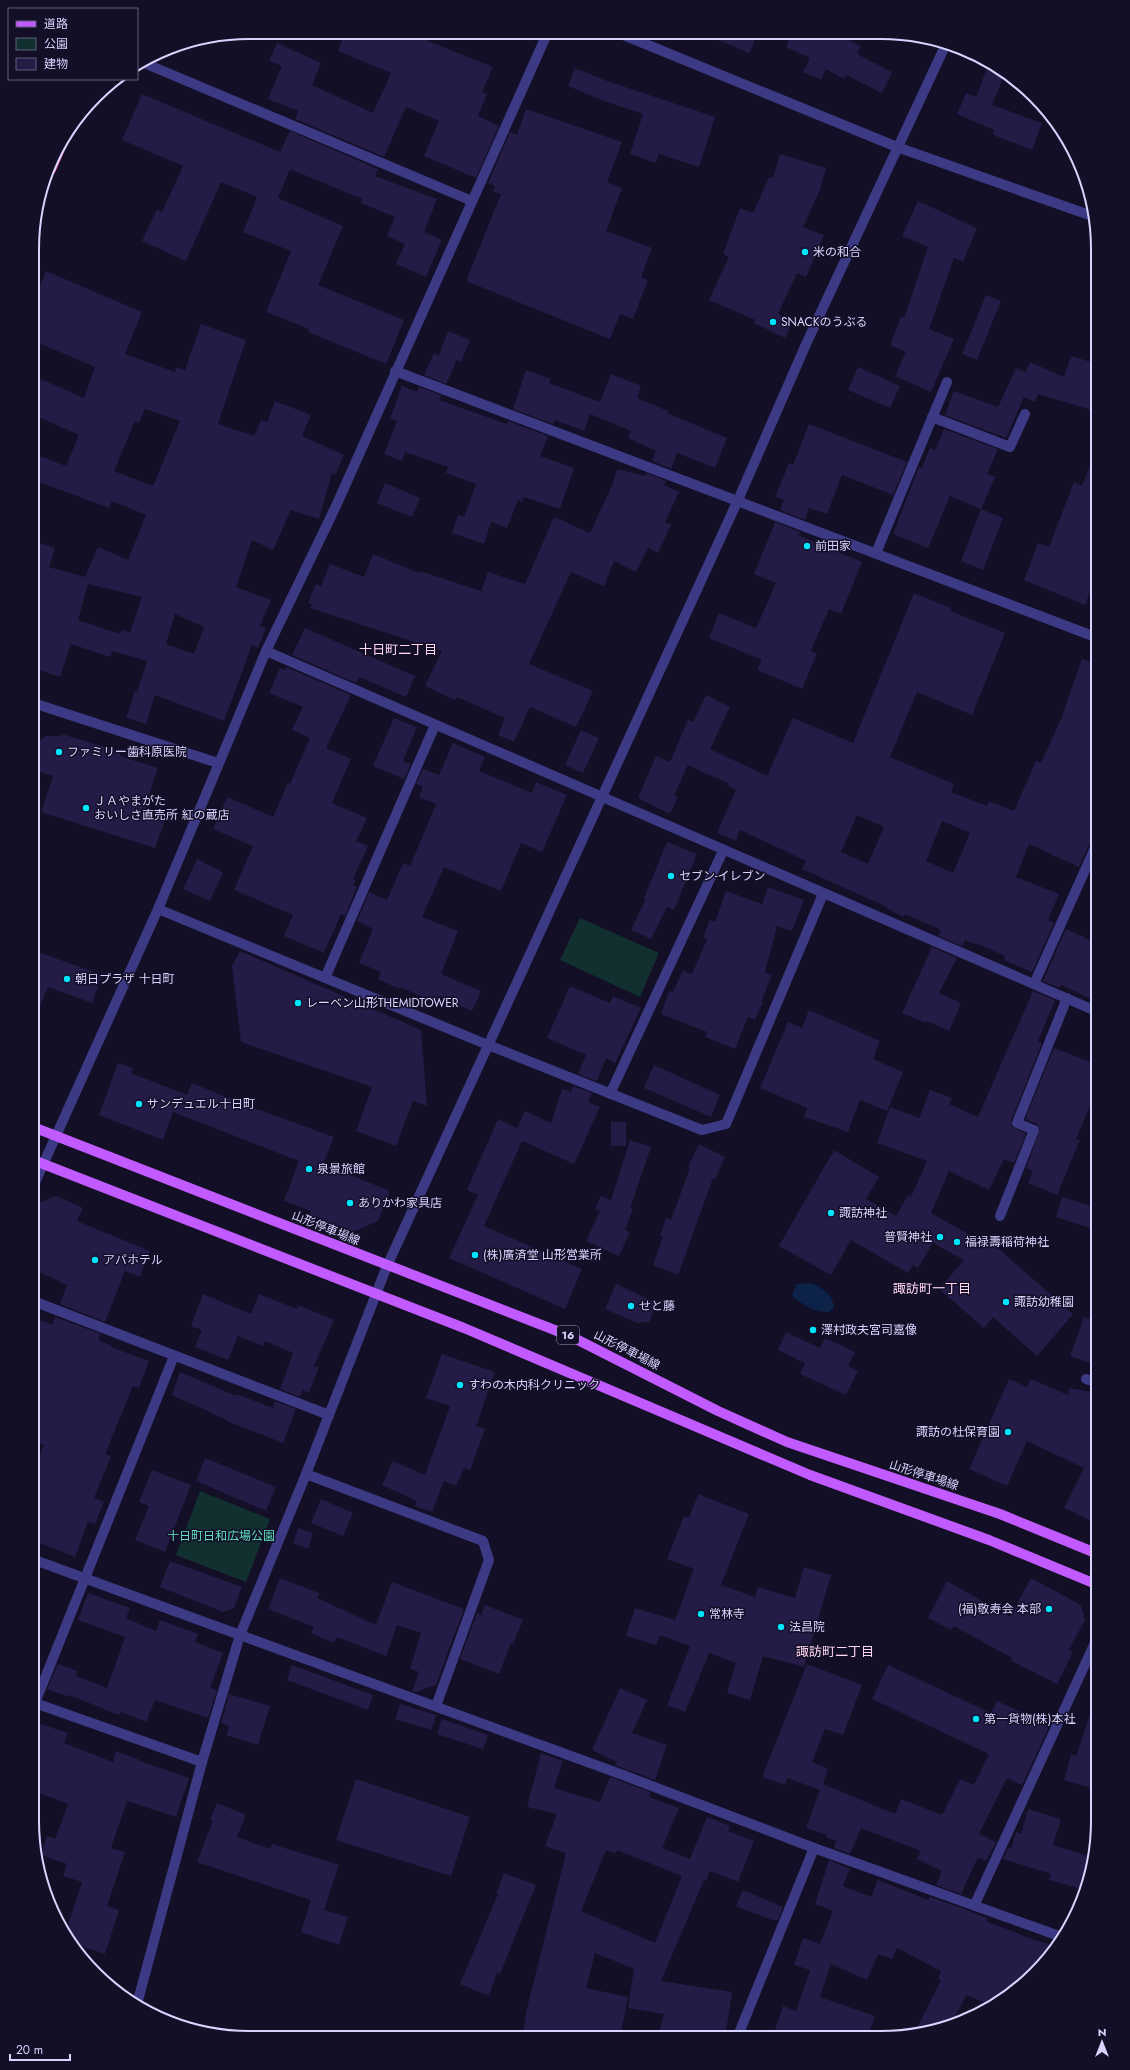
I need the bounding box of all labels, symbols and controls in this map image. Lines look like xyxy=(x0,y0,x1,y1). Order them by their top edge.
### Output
legend xyxy=(8,8,138,80)
text: 道路 xyxy=(44,15,68,33)
text: 公園 xyxy=(44,35,68,53)
text: 建物 xyxy=(44,55,68,73)
place label: 米の和合 xyxy=(813,243,861,261)
marker: 米の和合 xyxy=(800,247,810,257)
place label: SNACKのうぶる xyxy=(781,313,867,331)
marker: SNACKのうぶる xyxy=(768,317,778,327)
place label: 前田家 xyxy=(815,537,851,555)
marker: 前田家 xyxy=(802,541,812,551)
district label: 十日町二丁目 xyxy=(359,640,437,659)
place label: ファミリー歯科原医院 xyxy=(67,743,187,761)
marker: ファミリー歯科原医院 xyxy=(54,747,64,757)
place label: ＪＡやまがた おいしさ直売所 紅の蔵店 xyxy=(94,792,230,824)
marker: ＪＡやまがた おいしさ直売所 紅の蔵店 xyxy=(81,803,91,813)
place label: セブン-イレブン xyxy=(679,867,766,885)
marker: セブン-イレブン xyxy=(666,871,676,881)
place label: 朝日プラザ 十日町 xyxy=(75,970,175,988)
marker: 朝日プラザ 十日町 xyxy=(62,974,72,984)
place label: レーベン山形THEMIDTOWER xyxy=(306,994,459,1012)
marker: レーベン山形THEMIDTOWER xyxy=(293,998,303,1008)
place label: サンデュエル十日町 xyxy=(147,1095,255,1113)
marker: サンデュエル十日町 xyxy=(134,1099,144,1109)
place label: 泉景旅館 xyxy=(317,1160,365,1178)
marker: 泉景旅館 xyxy=(304,1164,314,1174)
place label: ありかわ家具店 xyxy=(358,1194,442,1212)
marker: ありかわ家具店 xyxy=(345,1198,355,1208)
place label: 諏訪神社 xyxy=(839,1204,887,1222)
street label: 山形停車場線 xyxy=(289,1206,363,1250)
marker: 諏訪神社 xyxy=(826,1208,836,1218)
place label: 普賢神社 xyxy=(884,1228,932,1246)
marker: 普賢神社 xyxy=(935,1232,945,1242)
place label: 福禄壽稲荷神社 xyxy=(965,1233,1049,1251)
marker: 福禄壽稲荷神社 xyxy=(952,1237,962,1247)
place label: (株)廣済堂 山形営業所 xyxy=(483,1246,602,1264)
marker: (株)廣済堂 山形営業所 xyxy=(470,1250,480,1260)
place label: アパホテル xyxy=(103,1251,163,1269)
marker: アパホテル xyxy=(90,1255,100,1265)
district label: 諏訪町一丁目 xyxy=(893,1279,971,1298)
place label: 諏訪幼稚園 xyxy=(1014,1293,1074,1311)
place label: せと藤 xyxy=(639,1297,675,1315)
marker: 諏訪幼稚園 xyxy=(1001,1297,1011,1307)
marker: せと藤 xyxy=(626,1301,636,1311)
place label: 澤村政夫宮司嘉像 xyxy=(821,1321,917,1339)
marker: 澤村政夫宮司嘉像 xyxy=(808,1325,818,1335)
road number: 16 xyxy=(557,1326,579,1344)
street label: 山形停車場線 xyxy=(591,1326,663,1374)
place label: すわの木内科クリニック xyxy=(468,1376,600,1394)
marker: すわの木内科クリニック xyxy=(455,1380,465,1390)
place label: 諏訪の杜保育園 xyxy=(916,1423,1000,1441)
marker: 諏訪の杜保育園 xyxy=(1003,1427,1013,1437)
street label: 山形停車場線 xyxy=(887,1455,961,1495)
park label: 十日町日和広場公園 xyxy=(167,1527,275,1545)
place label: (福)敬寿会 本部 xyxy=(958,1600,1041,1618)
marker: (福)敬寿会 本部 xyxy=(1044,1604,1054,1614)
place label: 常林寺 xyxy=(709,1605,745,1623)
marker: 常林寺 xyxy=(696,1609,706,1619)
place label: 法昌院 xyxy=(789,1618,825,1636)
marker: 法昌院 xyxy=(776,1622,786,1632)
district label: 諏訪町二丁目 xyxy=(796,1642,874,1661)
place label: 第一貨物(株)本社 xyxy=(984,1710,1075,1728)
marker: 第一貨物(株)本社 xyxy=(971,1714,981,1724)
north arrow xyxy=(1082,2022,1122,2062)
text: N xyxy=(1098,2024,1106,2040)
scale bar xyxy=(10,2036,70,2062)
text: 20 m xyxy=(16,2041,43,2059)

